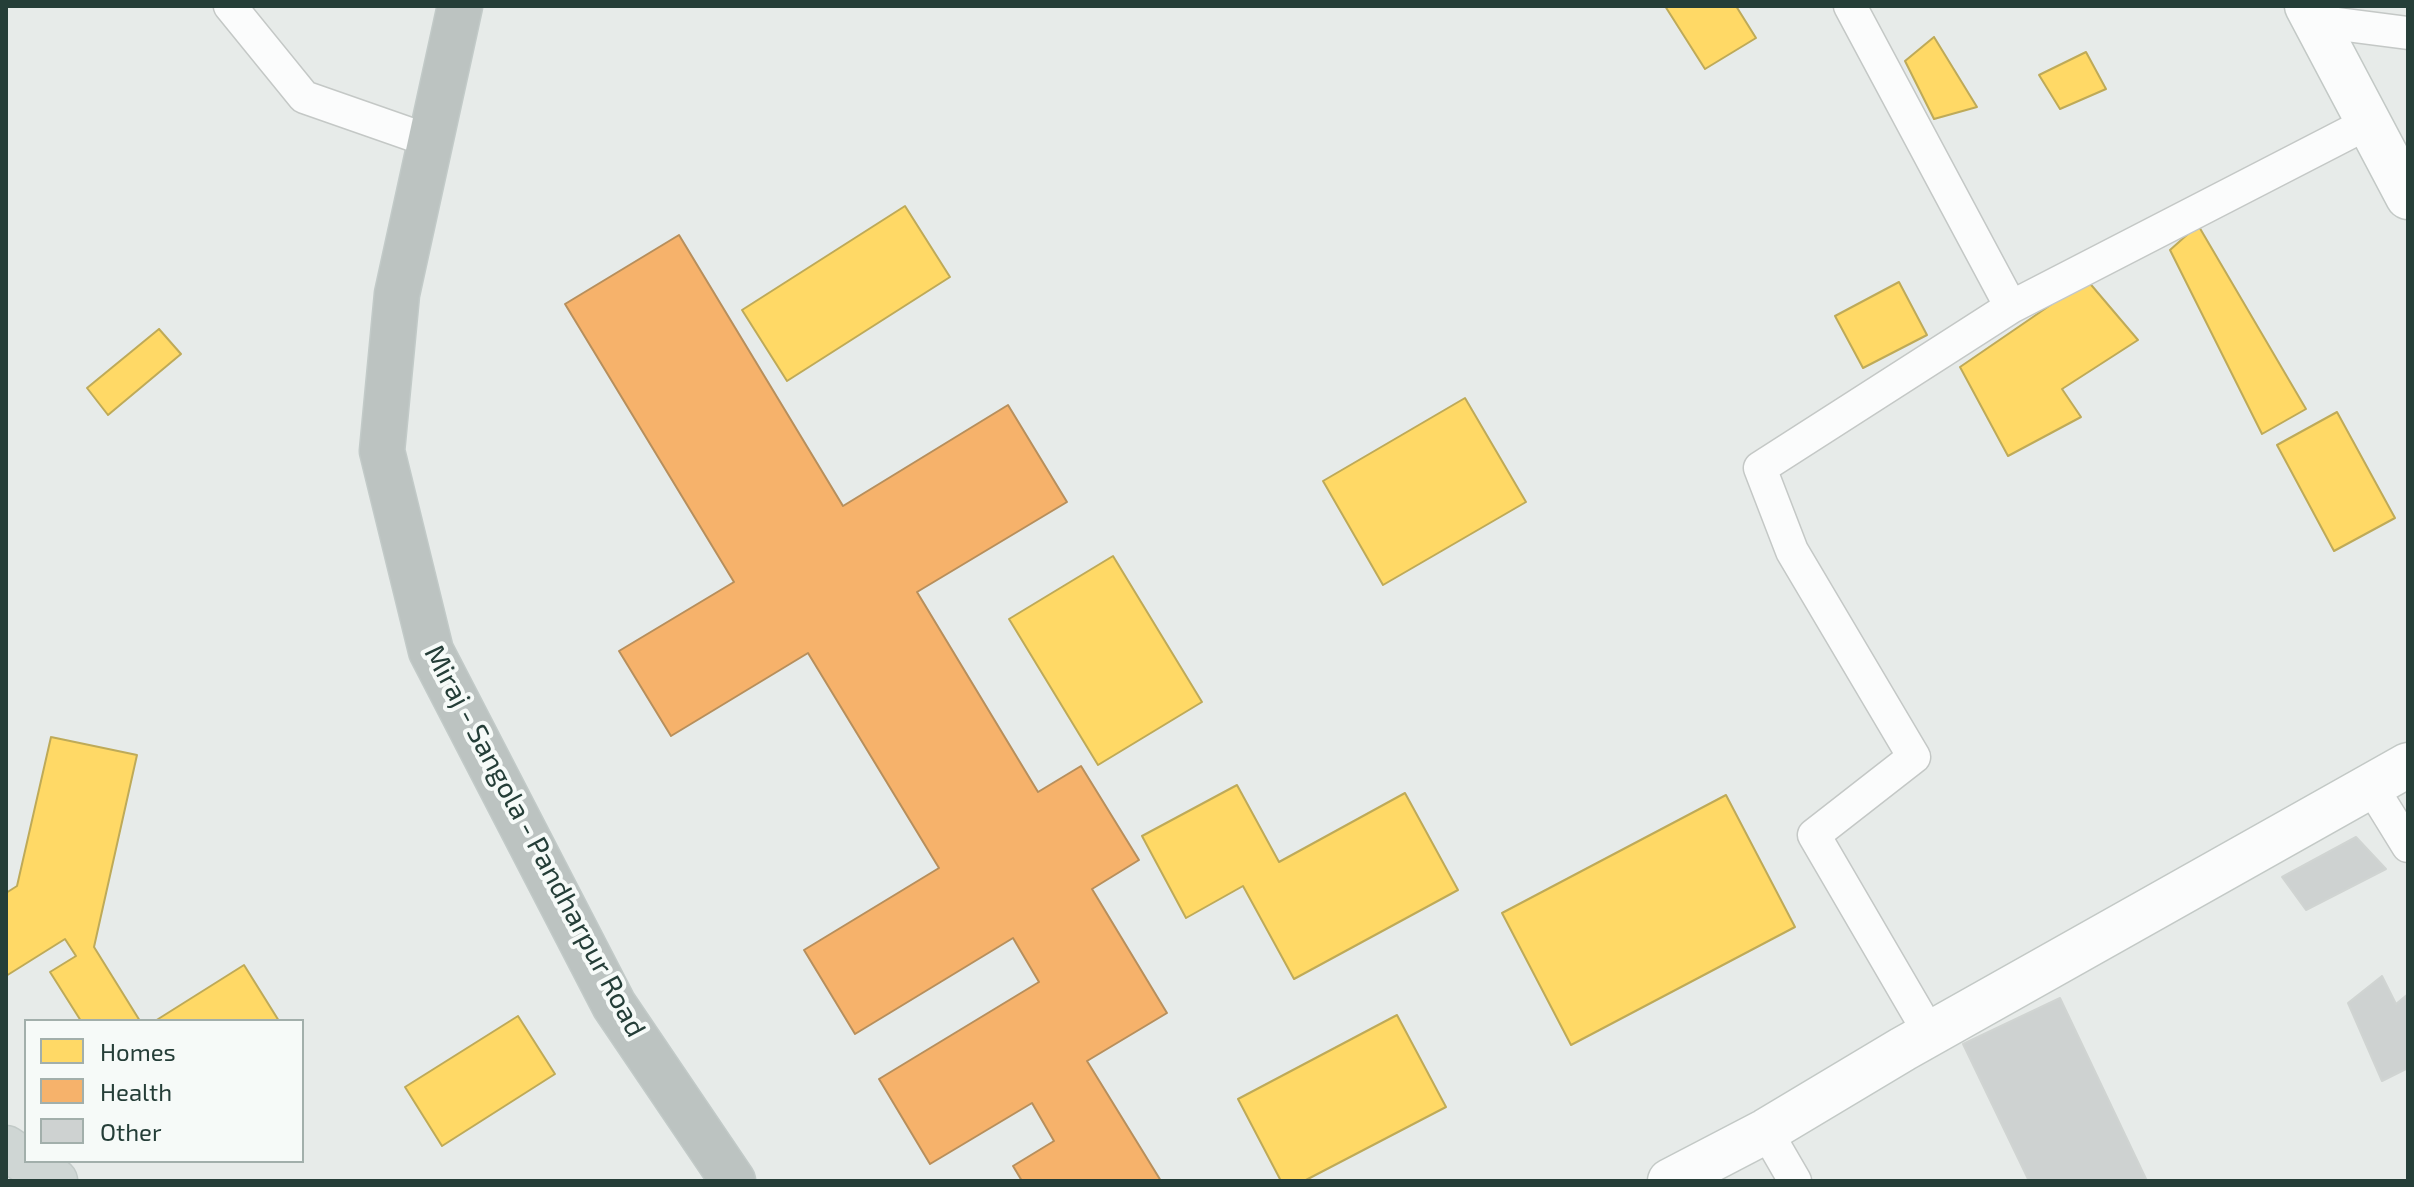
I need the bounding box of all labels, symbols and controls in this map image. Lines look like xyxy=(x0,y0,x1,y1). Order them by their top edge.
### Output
street label: Miraj - Sangola - Pandharpur Road xyxy=(417,639,653,1043)
legend xyxy=(24,1019,304,1163)
text: Homes xyxy=(100,1037,176,1066)
text: Health xyxy=(100,1077,172,1106)
text: Other xyxy=(100,1117,162,1146)

